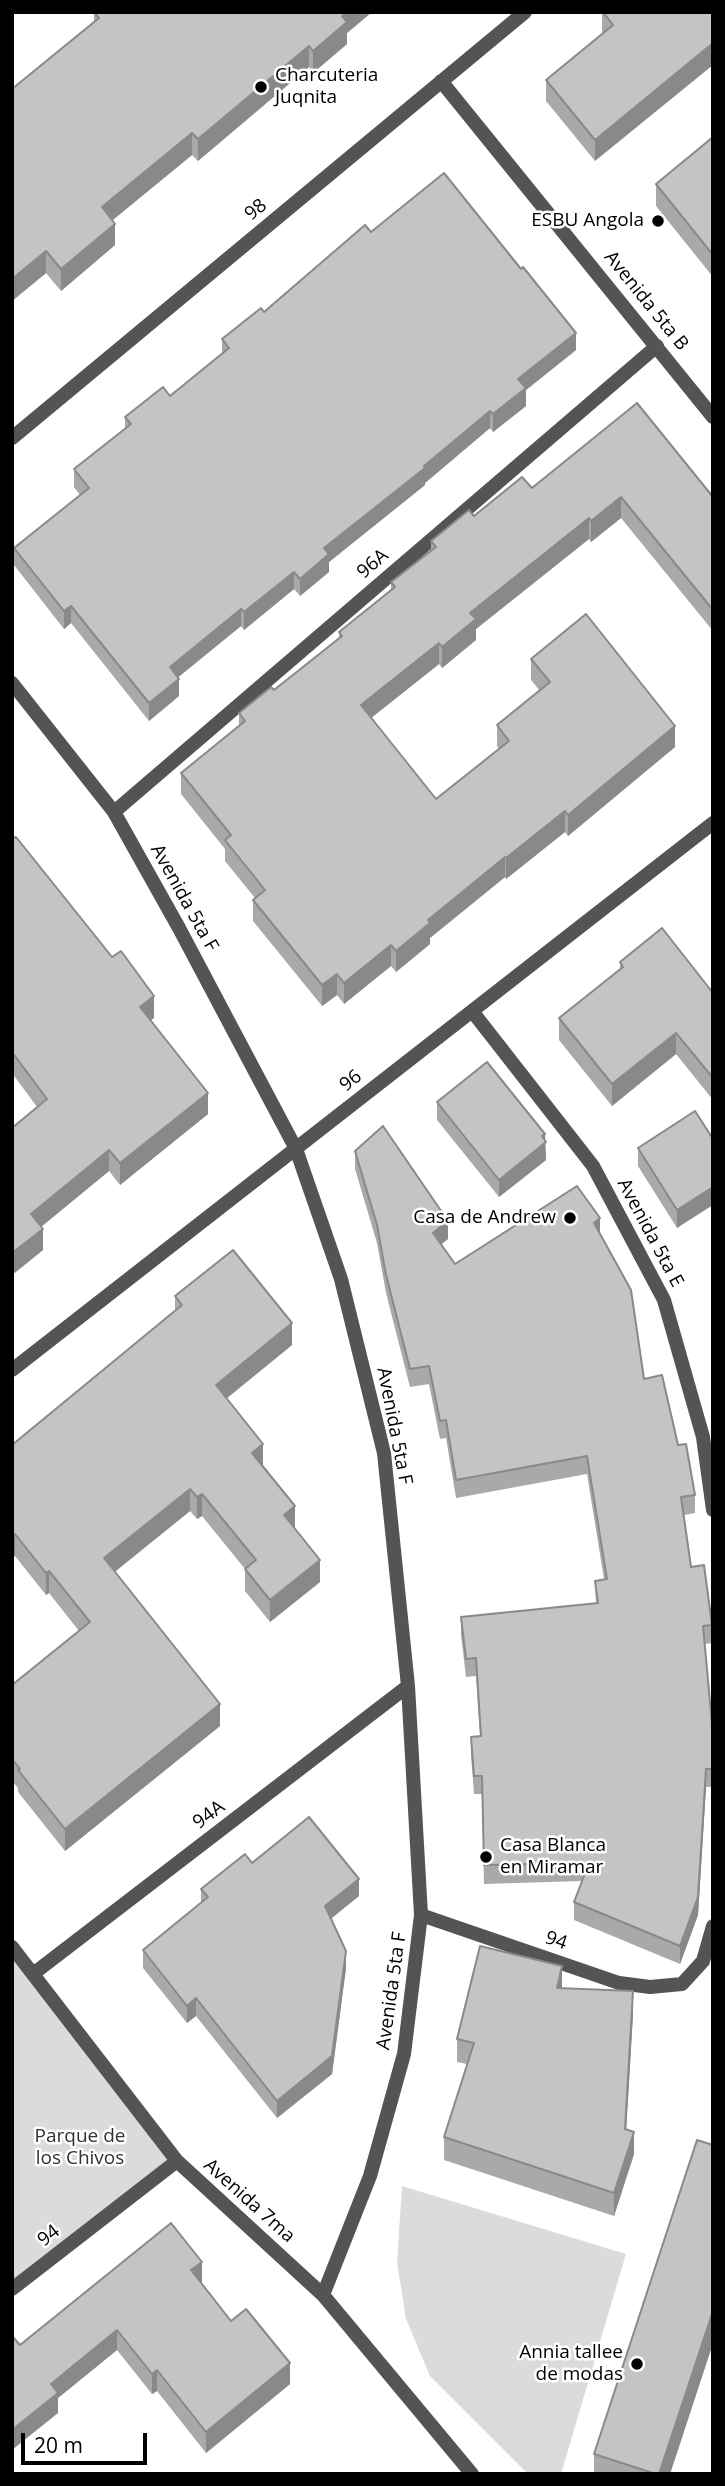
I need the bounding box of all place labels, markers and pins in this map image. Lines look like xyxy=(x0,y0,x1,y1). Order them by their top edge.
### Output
place label: Charcuteria Juqnita xyxy=(275,65,378,109)
marker: Charcuteria Juqnita xyxy=(253,79,269,95)
place label: ESBU Angola xyxy=(531,210,644,232)
marker: ESBU Angola xyxy=(650,213,666,229)
place label: Casa de Andrew xyxy=(413,1207,556,1229)
marker: Casa de Andrew xyxy=(562,1210,578,1226)
place label: Casa Blanca en Miramar xyxy=(500,1835,606,1879)
marker: Casa Blanca en Miramar xyxy=(478,1849,494,1865)
place label: Annia tallee de modas xyxy=(519,2342,623,2386)
marker: Annia tallee de modas xyxy=(629,2356,645,2372)

